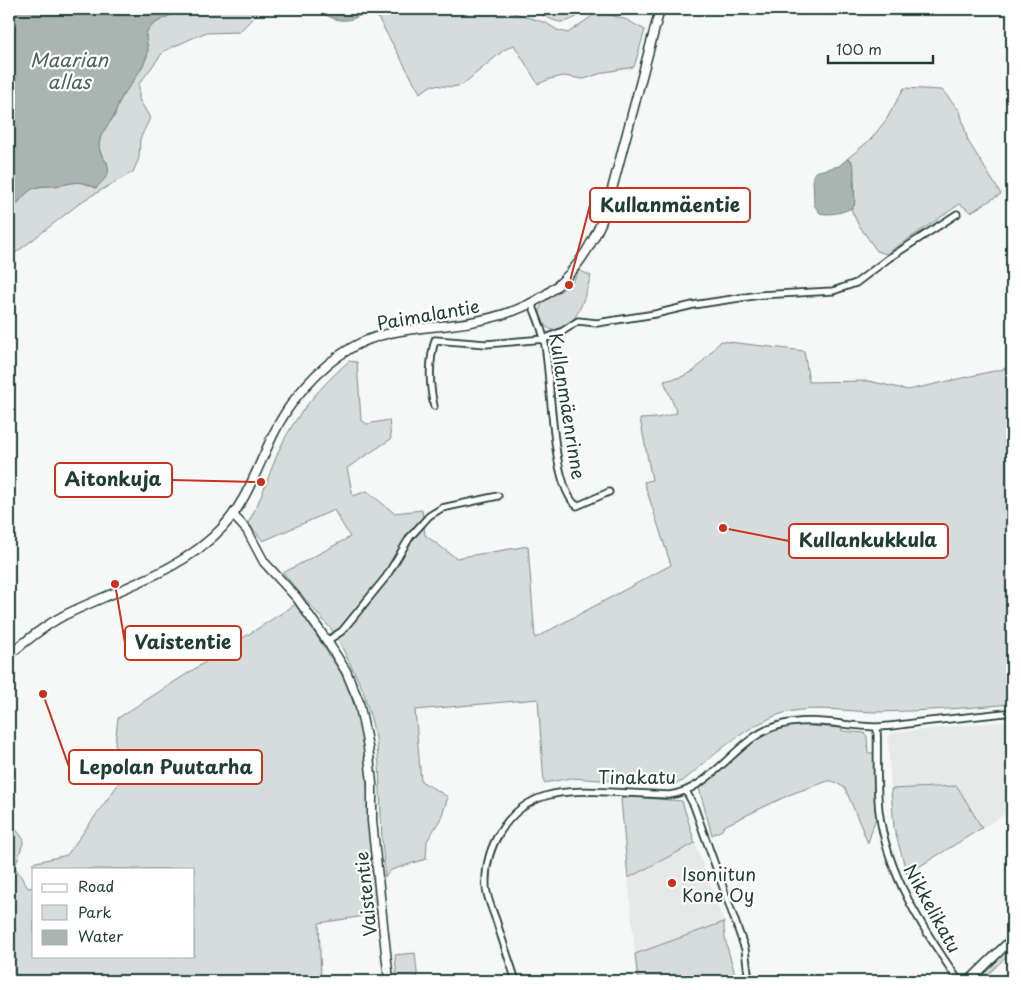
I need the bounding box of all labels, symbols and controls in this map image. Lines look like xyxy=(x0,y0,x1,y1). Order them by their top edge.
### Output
scale bar xyxy=(828,32,934,64)
text: 100 m xyxy=(836,37,882,60)
water label: Maarian allas xyxy=(30,45,110,95)
callout: Kullanmäentie xyxy=(590,188,750,222)
text: Kullanmäentie xyxy=(600,190,740,218)
street label: Paimalantie xyxy=(374,292,482,336)
street label: Kullanmäenrinne xyxy=(543,331,593,481)
callout: Aitonkuja xyxy=(55,463,172,497)
text: Aitonkuja xyxy=(65,464,162,492)
callout: Kullankukkula xyxy=(789,524,948,558)
text: Kullankukkula xyxy=(799,525,937,553)
callout: Vaistentie xyxy=(125,626,241,660)
text: Vaistentie xyxy=(135,627,231,655)
callout: Lepolan Puutarha xyxy=(69,750,262,784)
text: Lepolan Puutarha xyxy=(79,752,253,780)
street label: Tinakatu xyxy=(598,763,676,790)
street label: Vaistentie xyxy=(347,850,383,938)
street label: Nikkelikatu xyxy=(897,859,969,957)
place label: Isoniitun Kone Oy xyxy=(682,860,756,908)
legend xyxy=(32,868,195,958)
text: Road xyxy=(78,874,114,897)
marker: Isoniitun Kone Oy xyxy=(666,877,678,889)
text: Park xyxy=(78,900,112,923)
text: Water xyxy=(78,924,123,947)

